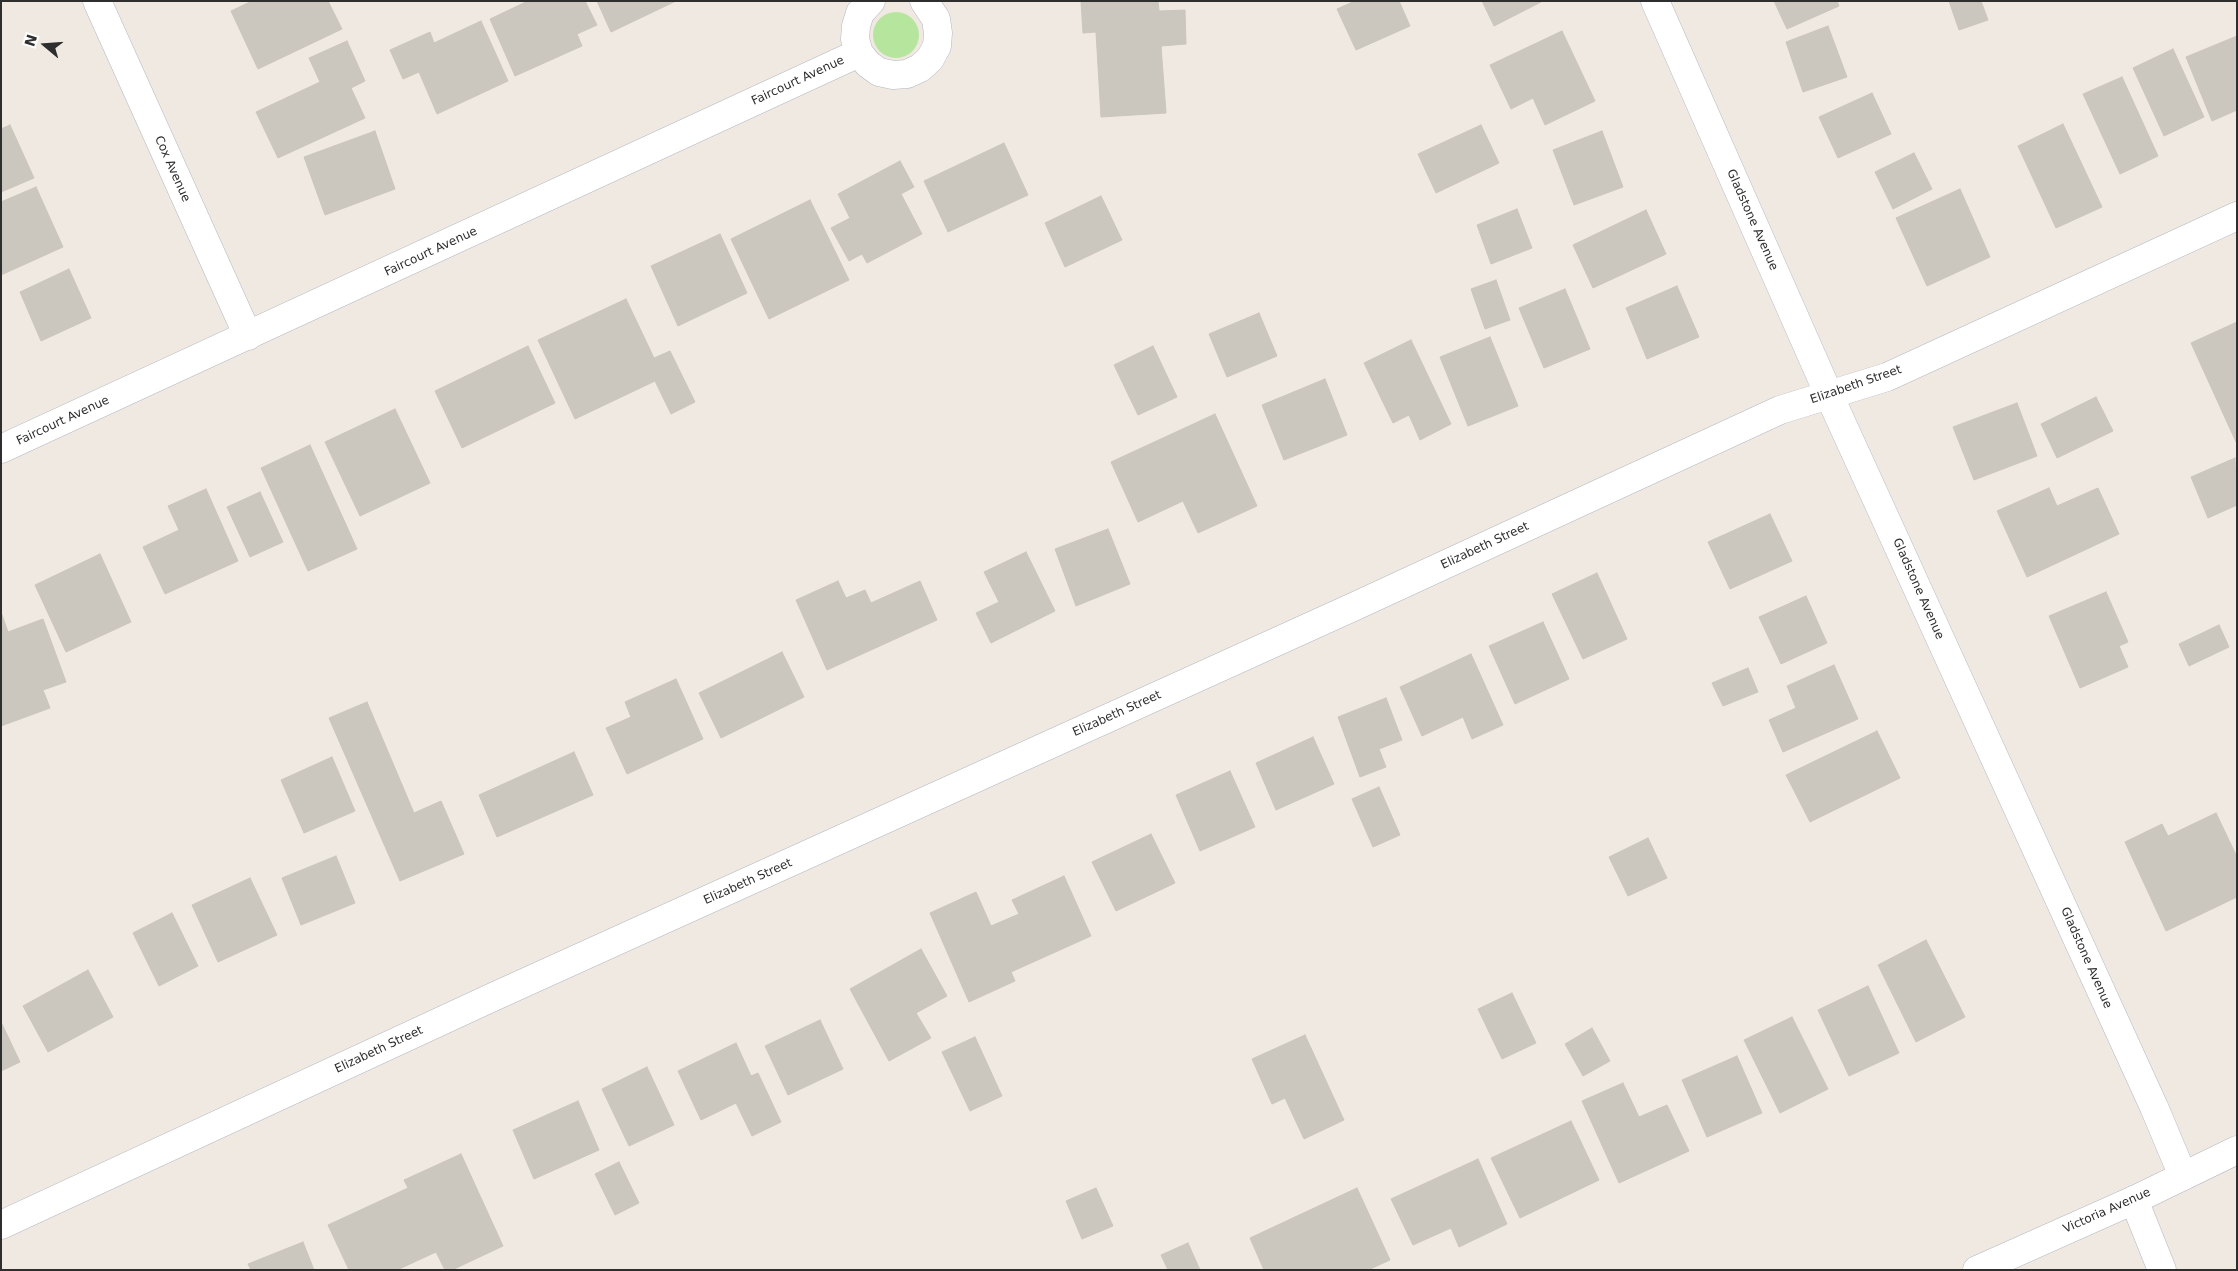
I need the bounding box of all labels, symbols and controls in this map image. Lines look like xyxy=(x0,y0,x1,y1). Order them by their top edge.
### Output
north arrow xyxy=(20,20,70,70)
text: N xyxy=(21,32,40,48)
street label: Faircourt Avenue xyxy=(749,53,847,109)
street label: Cox Avenue xyxy=(151,134,193,204)
street label: Gladstone Avenue xyxy=(1723,167,1781,273)
street label: Faircourt Avenue xyxy=(382,224,480,280)
street label: Elizabeth Street xyxy=(1809,363,1903,407)
street label: Faircourt Avenue xyxy=(14,393,112,449)
street label: Elizabeth Street xyxy=(1439,519,1531,573)
street label: Gladstone Avenue xyxy=(1889,536,1947,642)
street label: Elizabeth Street xyxy=(1070,688,1164,740)
street label: Elizabeth Street xyxy=(701,856,795,908)
street label: Gladstone Avenue xyxy=(2057,905,2115,1011)
street label: Elizabeth Street xyxy=(333,1023,425,1077)
street label: Victoria Avenue xyxy=(2061,1185,2153,1237)

